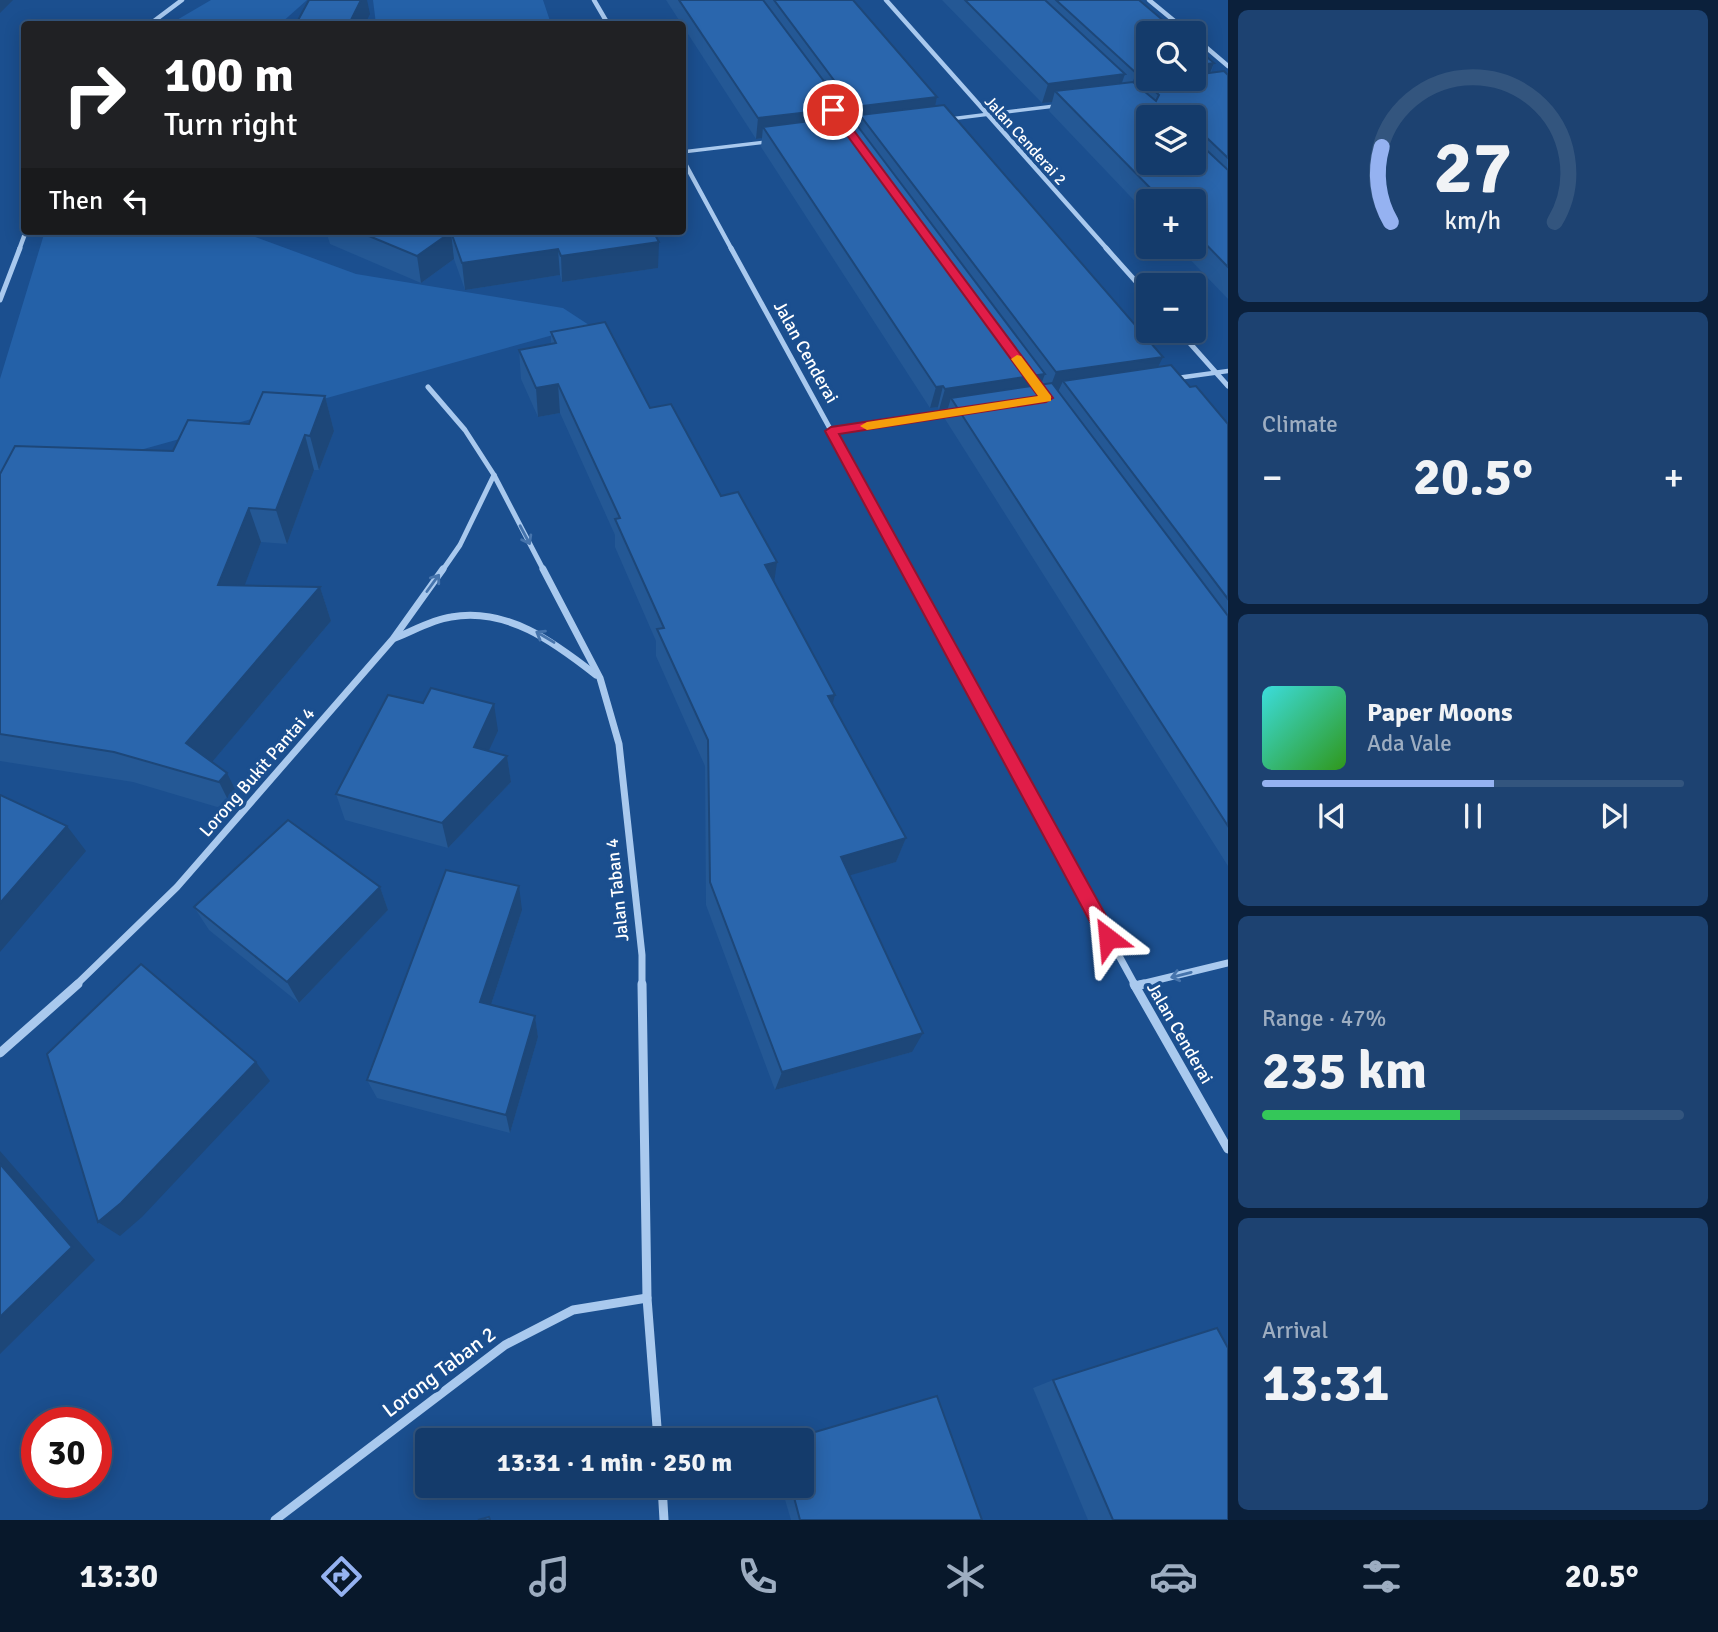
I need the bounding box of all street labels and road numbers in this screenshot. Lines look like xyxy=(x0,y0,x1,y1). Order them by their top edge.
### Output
street label: Jalan Cenderai 2 xyxy=(980,92,1071,189)
street label: Jalan Cenderai xyxy=(769,297,843,407)
street label: Lorong Bukit Pantai 4 xyxy=(195,702,320,841)
street label: Jalan Taban 4 xyxy=(601,837,633,943)
street label: Jalan Cenderai xyxy=(1142,978,1218,1088)
street label: Lorong Taban 2 xyxy=(377,1321,501,1423)

